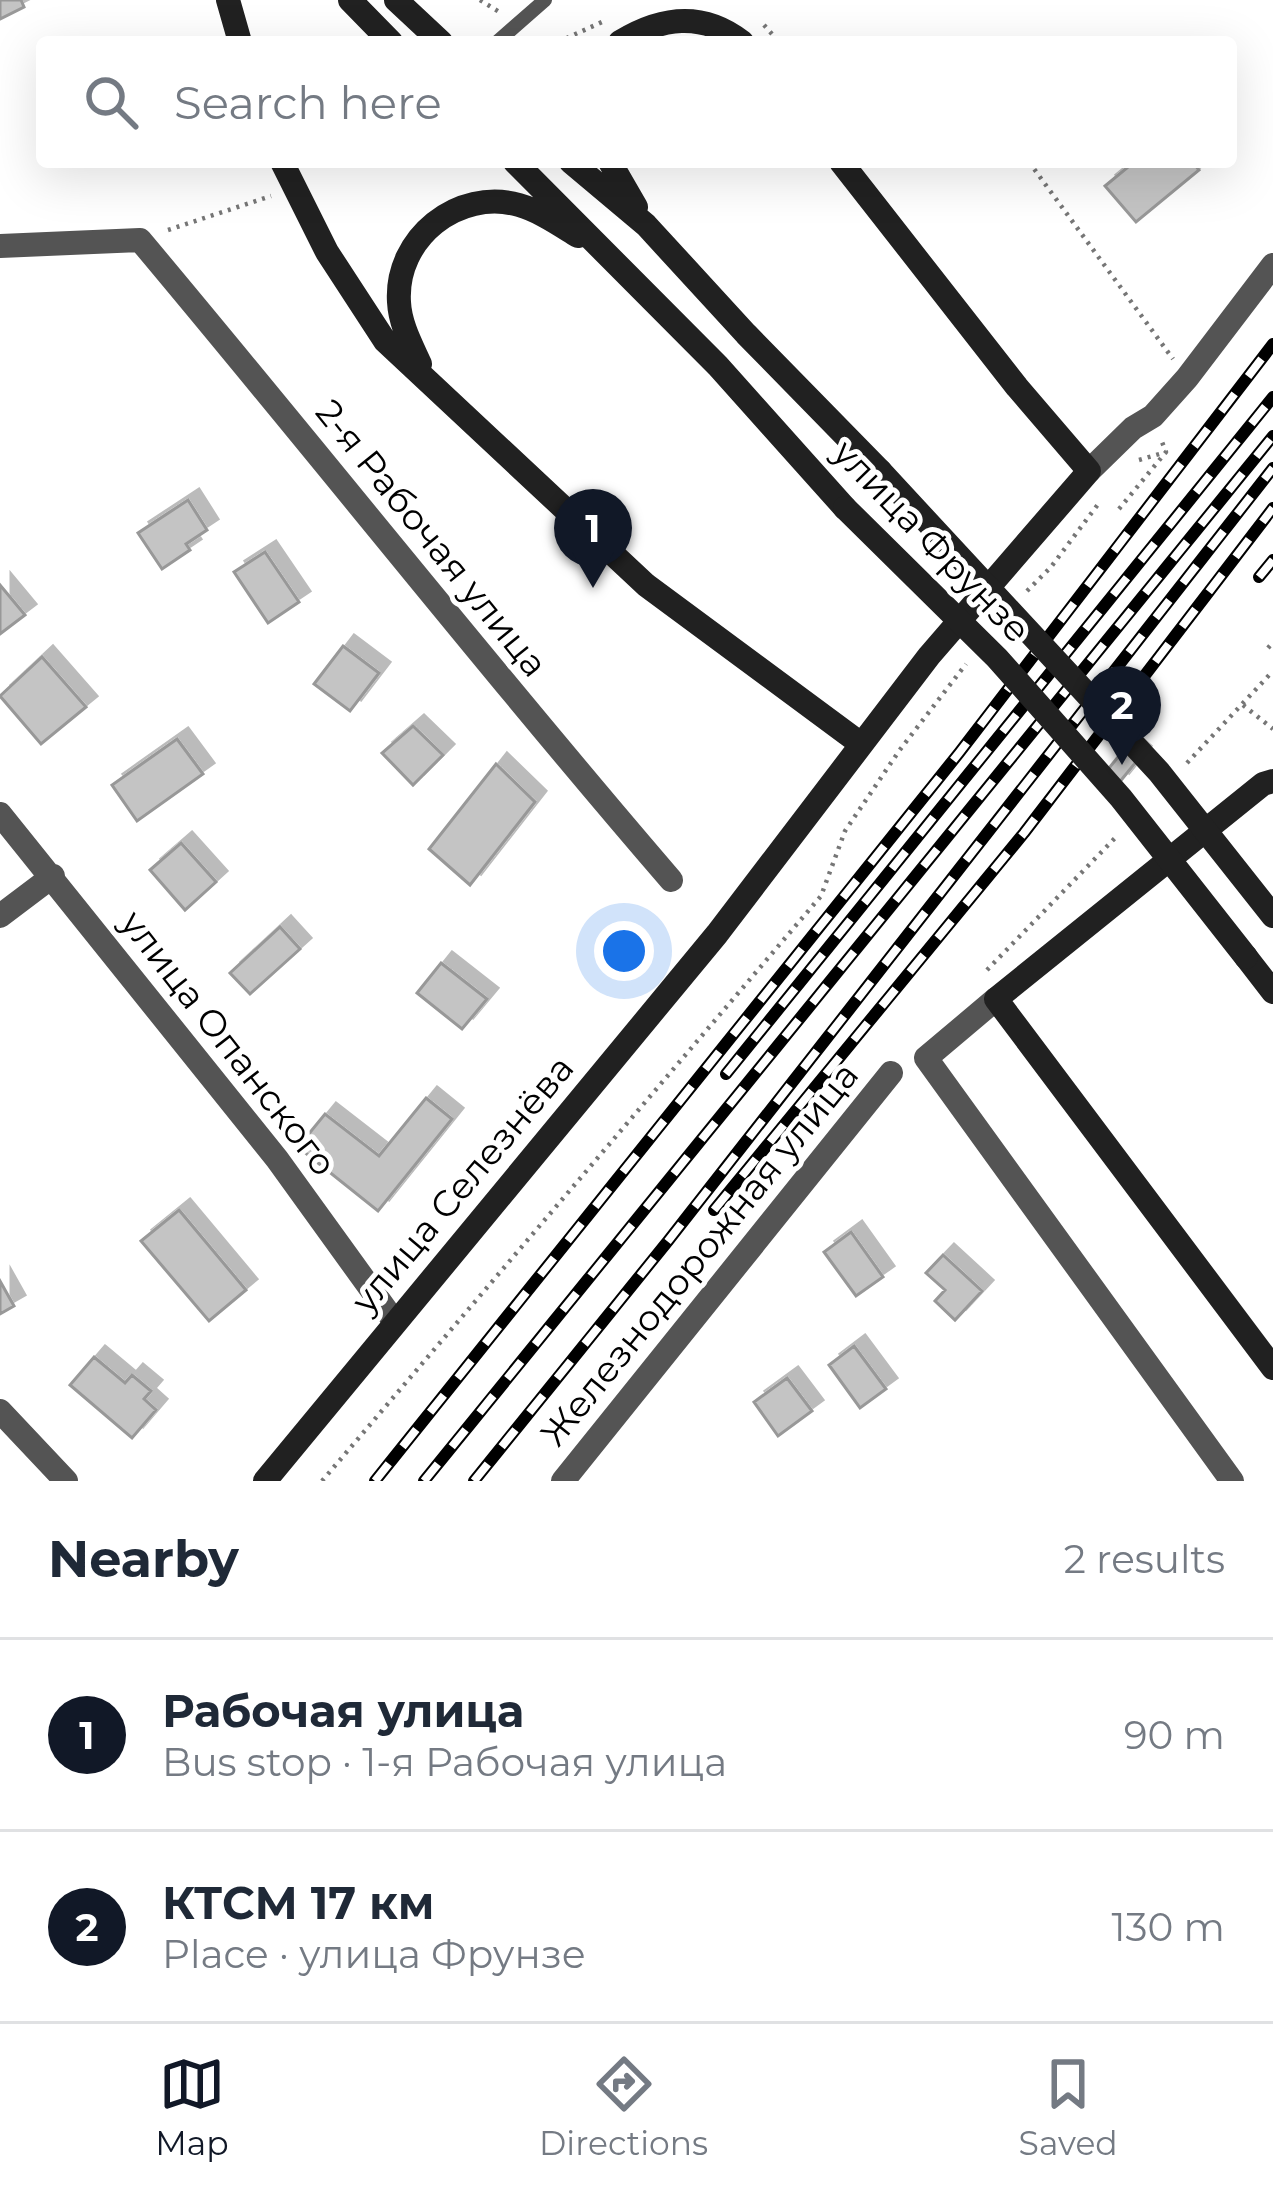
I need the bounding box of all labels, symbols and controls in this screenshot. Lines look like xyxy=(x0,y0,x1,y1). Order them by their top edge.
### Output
search box xyxy=(36,36,1237,168)
icon: search xyxy=(78,69,144,135)
text: Search here xyxy=(174,75,442,130)
street label: 2-я Рабочая улица xyxy=(307,391,557,685)
street label: улица Фрунзе xyxy=(823,430,1040,652)
pin: 1 xyxy=(554,489,632,588)
pin: 2 xyxy=(1083,666,1161,765)
street label: улица Опанского xyxy=(111,901,346,1184)
your location xyxy=(594,921,654,981)
street label: улица Селезнёва xyxy=(341,1046,582,1322)
street label: Железнодорожная улица xyxy=(531,1053,867,1455)
text: Nearby xyxy=(48,1528,239,1590)
text: 2 results xyxy=(1064,1535,1225,1583)
text: Рабочая улица xyxy=(162,1683,524,1738)
text: 1 xyxy=(79,1711,95,1759)
text: 90 m xyxy=(1124,1711,1225,1759)
text: Bus stop · 1-я Рабочая улица xyxy=(162,1738,727,1786)
text: КТСМ 17 км xyxy=(162,1875,435,1930)
text: 2 xyxy=(75,1903,99,1951)
text: 130 m xyxy=(1112,1903,1225,1951)
text: Place · улица Фрунзе xyxy=(162,1930,586,1978)
tab: Map xyxy=(155,2051,229,2163)
tab: Directions xyxy=(539,2051,708,2163)
tab: Saved xyxy=(1019,2051,1118,2163)

